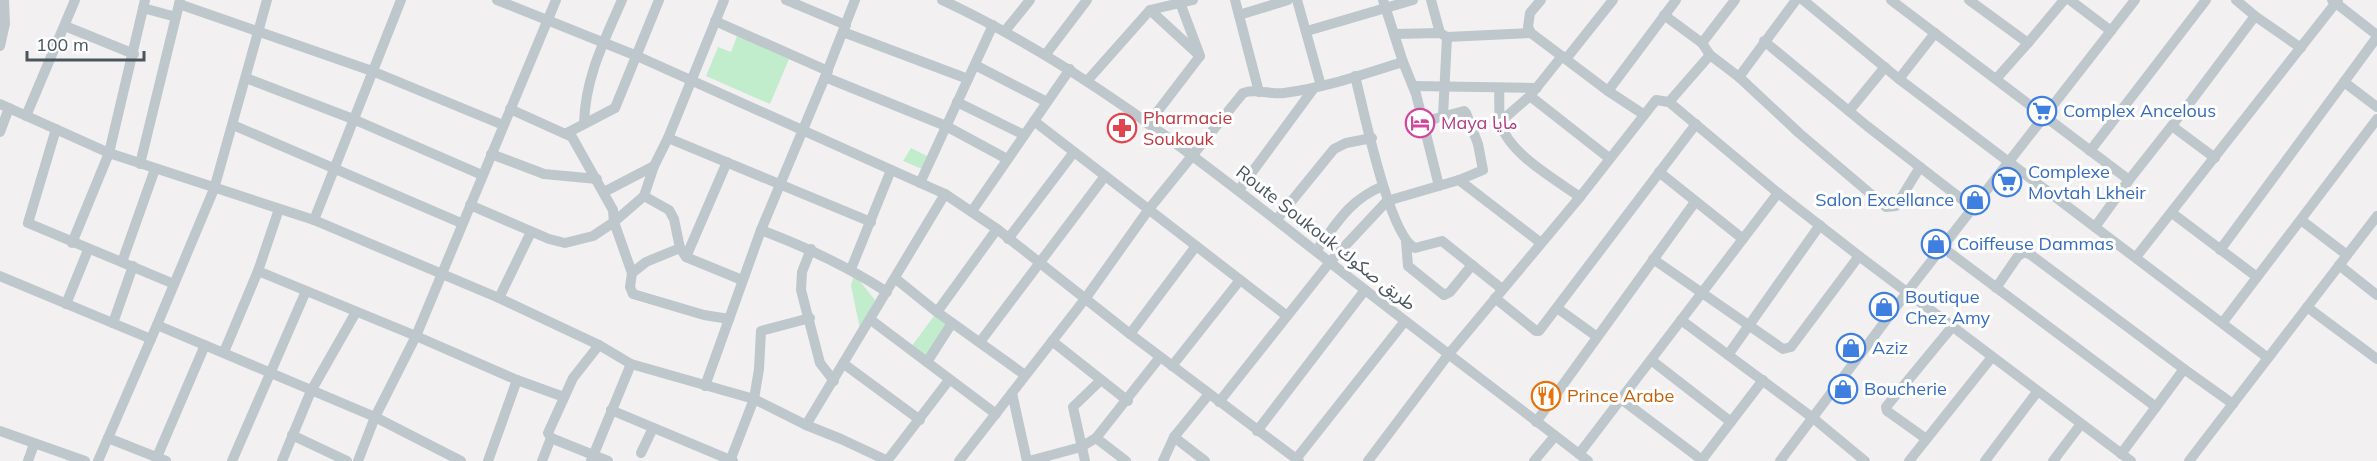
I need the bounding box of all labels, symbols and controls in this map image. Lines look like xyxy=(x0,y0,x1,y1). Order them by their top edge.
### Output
scale bar xyxy=(27,24,144,62)
text: 100 m xyxy=(36,33,89,56)
supermarket icon: Complex Ancelous xyxy=(2026,95,2058,127)
place label: Complex Ancelous xyxy=(2063,99,2216,122)
place label: Pharmacie Soukouk xyxy=(1143,106,1232,150)
hotel icon: Maya مايا xyxy=(1404,107,1436,139)
place label: Maya مايا xyxy=(1441,111,1517,134)
pharmacy icon: Pharmacie Soukouk xyxy=(1106,112,1138,144)
street label: Route Soukouk طريق صكوك xyxy=(1232,160,1421,315)
place label: Complexe Movtah Lkheir xyxy=(2028,160,2146,204)
supermarket icon: Complexe Movtah Lkheir xyxy=(1991,166,2023,198)
shop icon: Salon Excellance xyxy=(1959,184,1991,216)
place label: Salon Excellance xyxy=(1815,188,1954,211)
shop icon: Coiffeuse Dammas xyxy=(1920,228,1952,260)
place label: Coiffeuse Dammas xyxy=(1957,232,2114,255)
place label: Boutique Chez Amy xyxy=(1905,285,1991,329)
shop icon: Boutique Chez Amy xyxy=(1868,291,1900,323)
shop icon: Aziz xyxy=(1835,332,1867,364)
place label: Aziz xyxy=(1872,336,1908,359)
shop icon: Boucherie xyxy=(1827,373,1859,405)
place label: Boucherie xyxy=(1864,377,1947,400)
restaurant icon: Prince Arabe xyxy=(1530,380,1562,412)
place label: Prince Arabe xyxy=(1567,384,1674,407)

